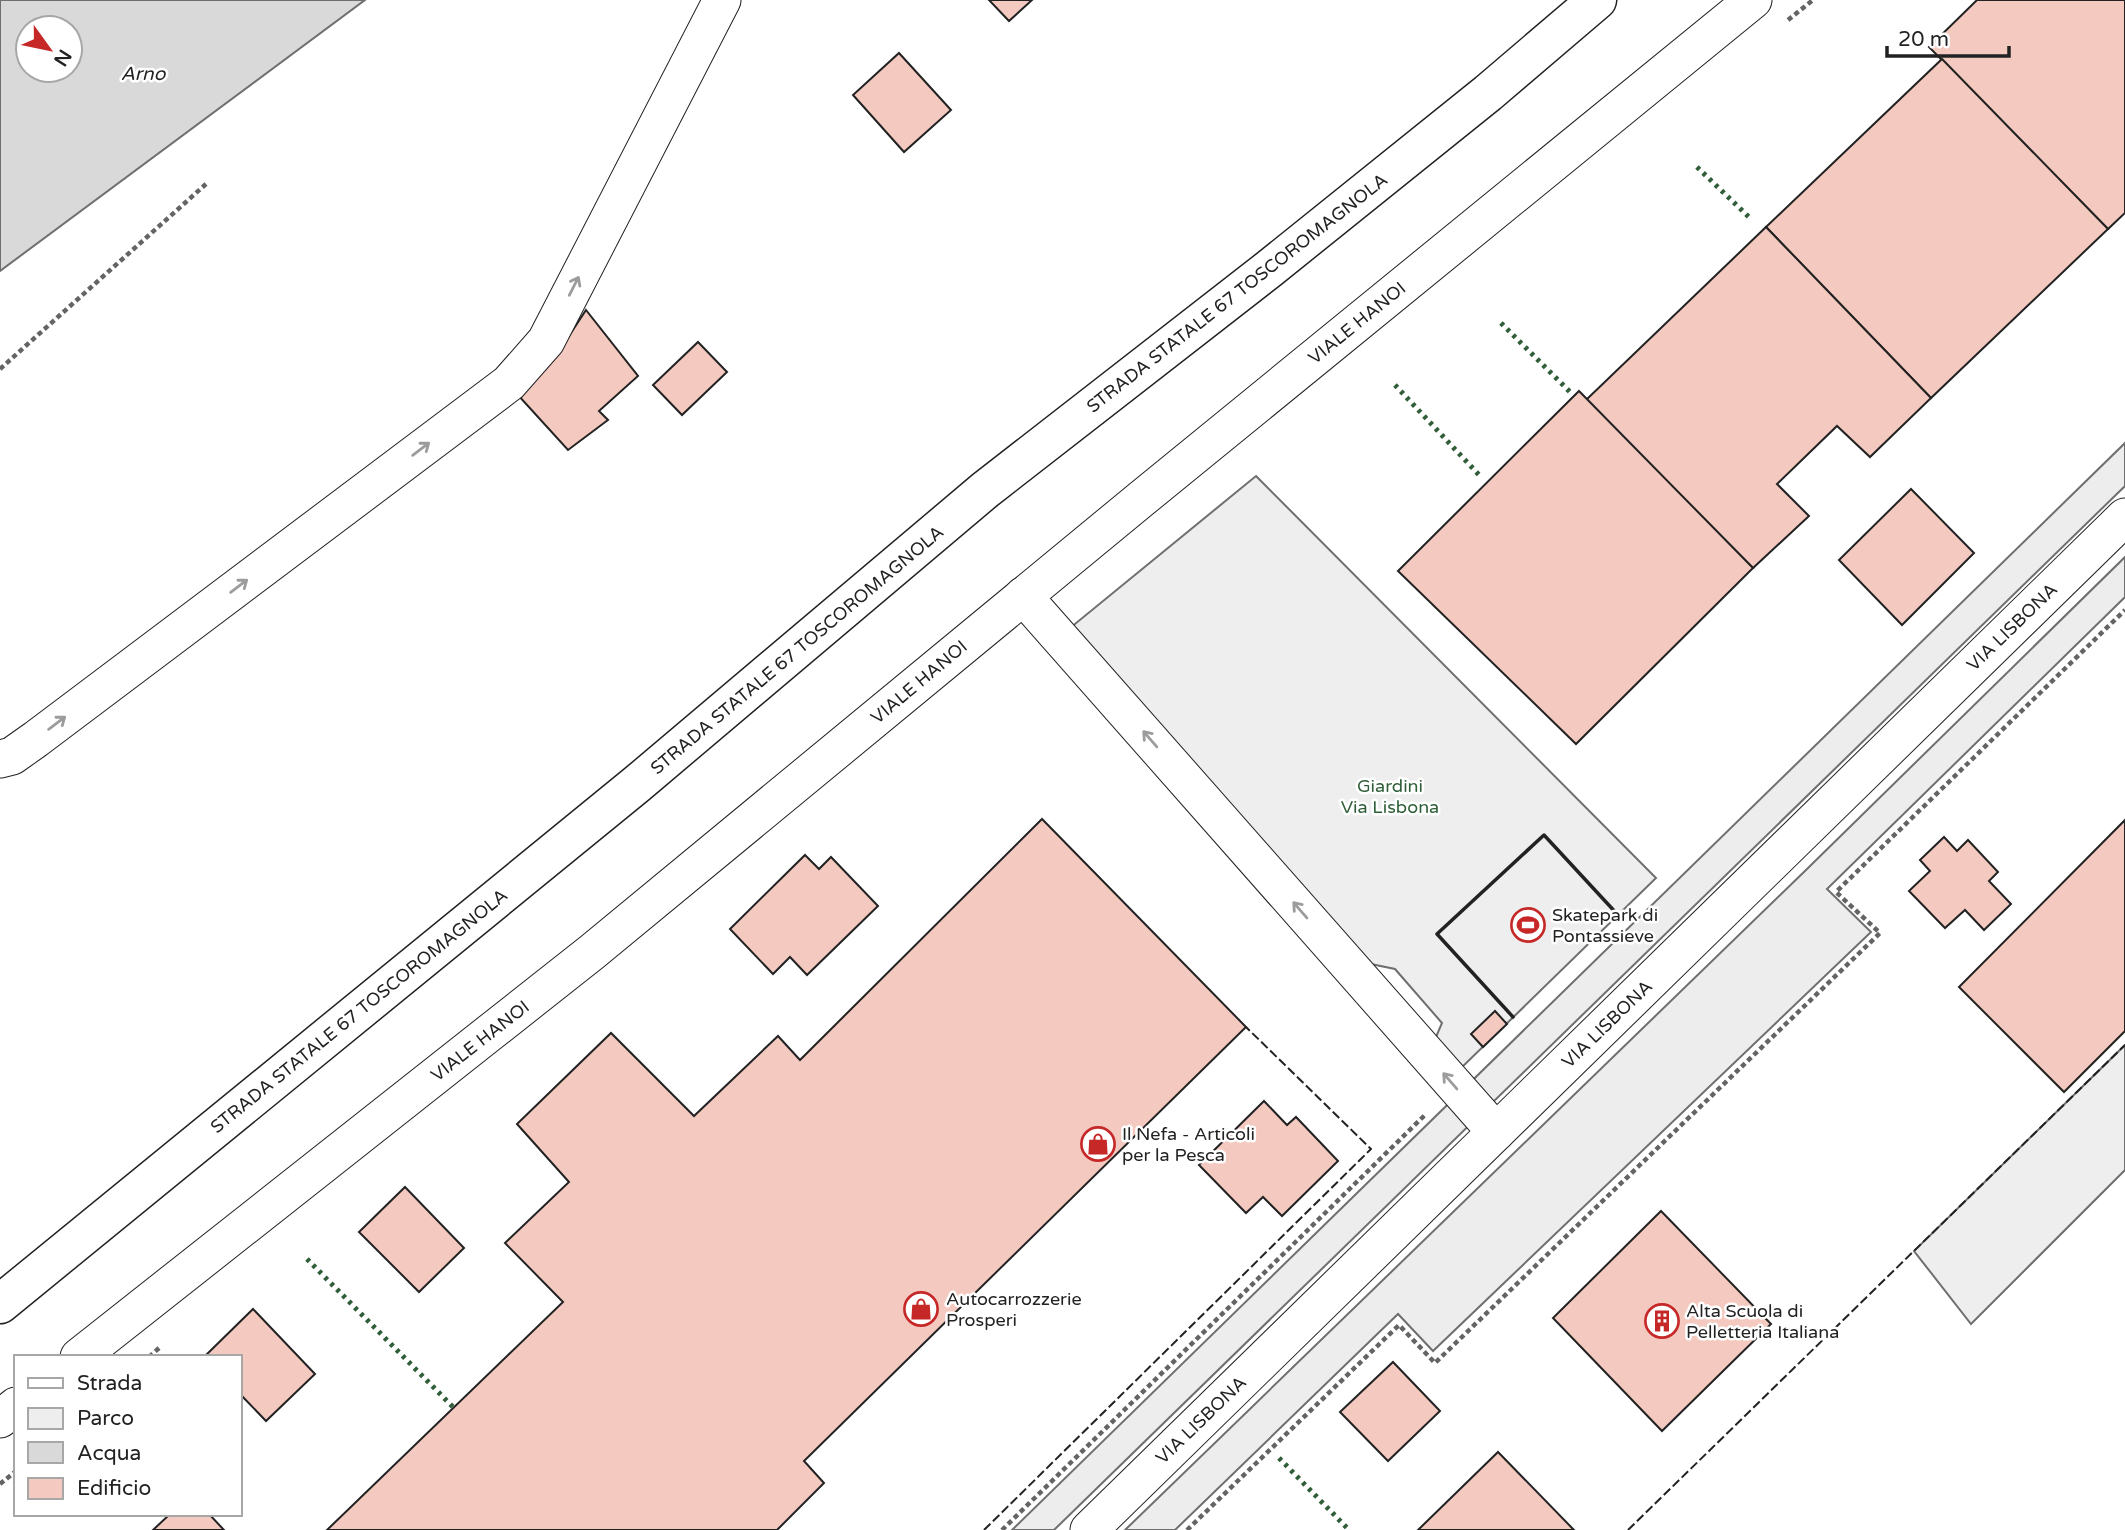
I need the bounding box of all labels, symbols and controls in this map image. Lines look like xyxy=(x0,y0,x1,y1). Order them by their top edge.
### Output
north arrow xyxy=(14,14,84,84)
scale bar xyxy=(1887,14,2010,58)
text: 20 m xyxy=(1898,27,1949,52)
text: N xyxy=(49,45,76,70)
water label: Arno xyxy=(121,63,167,85)
street label: STRADA STATALE 67 TOSCOROMAGNOLA xyxy=(1082,169,1392,417)
one-way arrow xyxy=(567,277,581,297)
street label: VIALE HANOI xyxy=(1304,277,1410,369)
one-way arrow xyxy=(411,442,429,457)
street label: STRADA STATALE 67 TOSCOROMAGNOLA xyxy=(646,521,948,779)
street label: VIA LISBONA xyxy=(1962,578,2062,676)
one-way arrow xyxy=(229,579,248,594)
street label: VIALE HANOI xyxy=(866,635,972,729)
one-way arrow xyxy=(47,716,66,731)
one-way arrow xyxy=(1142,730,1158,748)
park label: Giardini Via Lisbona xyxy=(1341,775,1439,818)
street label: STRADA STATALE 67 TOSCOROMAGNOLA xyxy=(206,884,512,1138)
one-way arrow xyxy=(1292,901,1308,919)
place label: Skatepark di Pontassieve xyxy=(1552,904,1658,947)
sports icon: Skatepark di Pontassieve xyxy=(1509,906,1547,944)
street label: VIA LISBONA xyxy=(1557,975,1657,1073)
street label: VIALE HANOI xyxy=(426,996,534,1086)
one-way arrow xyxy=(1442,1072,1458,1090)
place label: Il Nefa - Articoli per la Pesca xyxy=(1122,1123,1255,1166)
shop icon: Il Nefa - Articoli per la Pesca xyxy=(1079,1125,1117,1163)
place label: Autocarrozzerie Prosperi xyxy=(946,1288,1082,1331)
shop icon: Autocarrozzerie Prosperi xyxy=(902,1290,940,1328)
place label: Alta Scuola di Pelletteria Italiana xyxy=(1686,1300,1839,1343)
building icon: Alta Scuola di Pelletteria Italiana xyxy=(1643,1302,1681,1340)
legend xyxy=(14,1355,242,1516)
text: Strada xyxy=(77,1371,142,1396)
street label: VIA LISBONA xyxy=(1151,1371,1251,1469)
text: Parco xyxy=(77,1406,134,1431)
text: Acqua xyxy=(77,1441,141,1466)
text: Edificio xyxy=(77,1476,151,1501)

